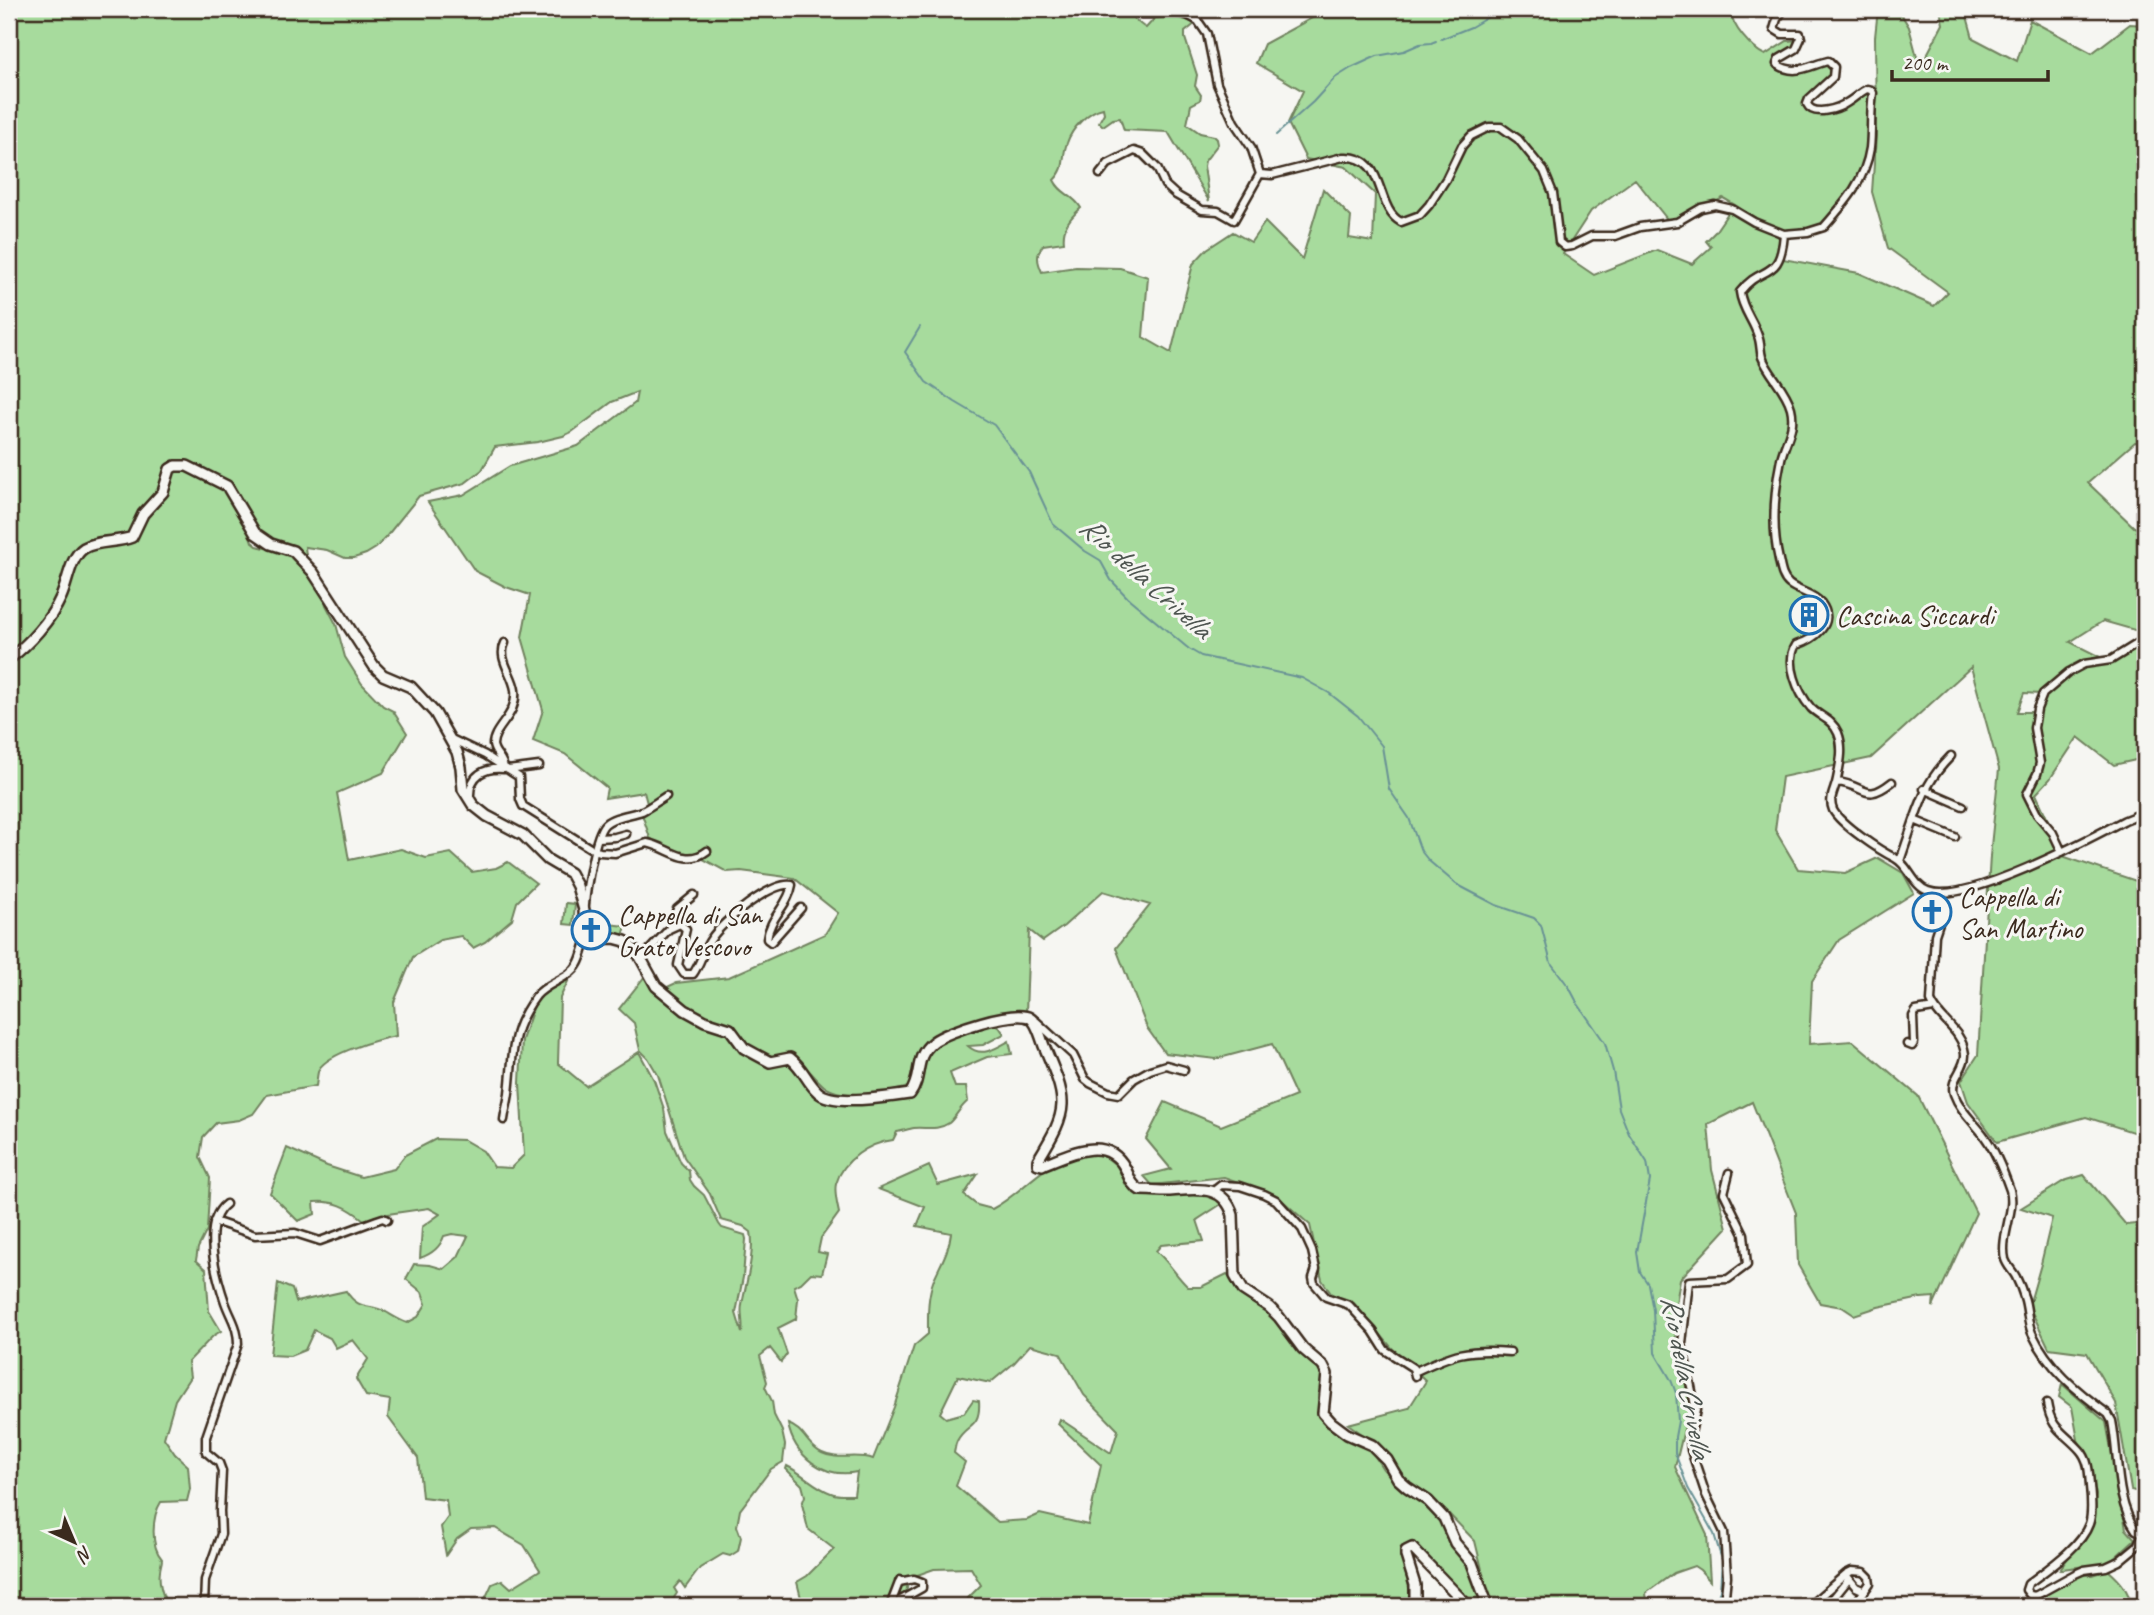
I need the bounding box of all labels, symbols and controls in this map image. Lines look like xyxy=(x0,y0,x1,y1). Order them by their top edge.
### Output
scale bar xyxy=(1892,38,2047,82)
text: 200 m xyxy=(1902,50,1949,76)
water label: Rio della Crivella xyxy=(1072,508,1222,648)
building icon: Cascina Siccardi xyxy=(1788,594,1830,636)
place label: Cascina Siccardi xyxy=(1836,598,1997,633)
place label: Cappella di San Martino xyxy=(1959,879,2085,946)
church icon: Cappella di San Martino xyxy=(1911,891,1953,933)
place label: Cappella di San Grato Vescovo xyxy=(618,897,763,964)
church icon: Cappella di San Grato Vescovo xyxy=(570,909,612,951)
water label: Rio della Crivella xyxy=(1653,1292,1722,1465)
north arrow xyxy=(38,1506,108,1576)
text: N xyxy=(70,1541,98,1568)

